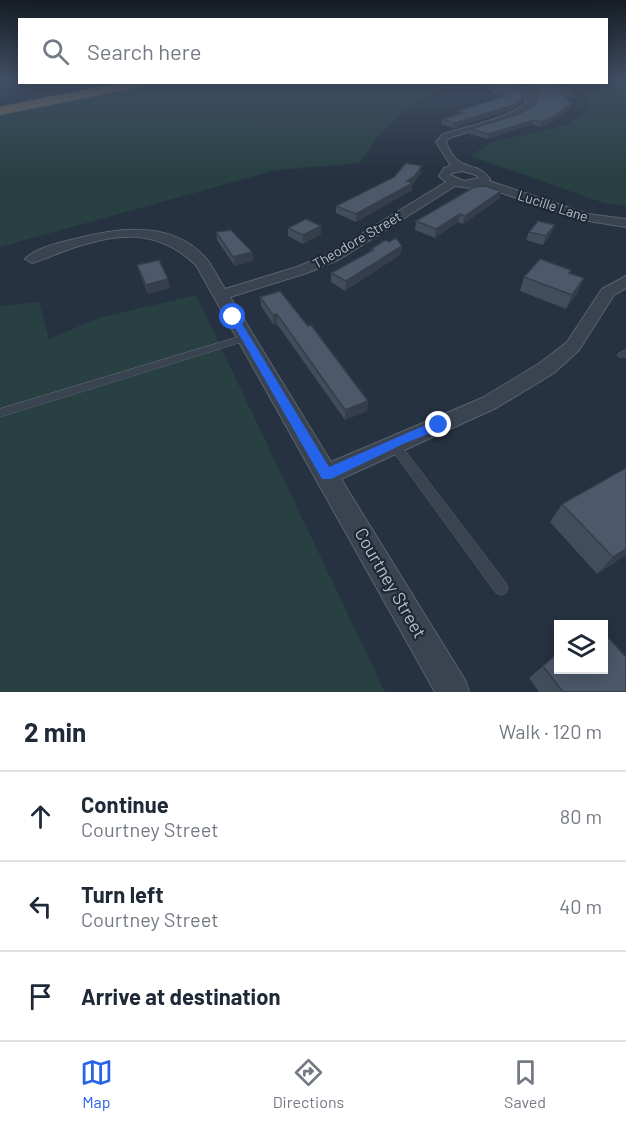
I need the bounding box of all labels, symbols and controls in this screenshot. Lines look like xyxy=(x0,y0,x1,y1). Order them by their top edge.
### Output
search box xyxy=(18,18,608,84)
icon: search xyxy=(39,35,72,68)
text: Search here xyxy=(87,38,201,64)
street label: Lucille Lane xyxy=(516,186,591,225)
street label: Theodore Street xyxy=(310,207,404,272)
route start xyxy=(219,303,245,329)
route end xyxy=(425,411,451,437)
street label: Courtney Street xyxy=(350,523,431,642)
map controls xyxy=(554,620,608,674)
button: layers xyxy=(554,620,608,674)
text: 2 min xyxy=(24,716,86,747)
text: Walk · 120 m xyxy=(499,719,602,743)
text: Continue xyxy=(81,791,169,817)
icon: ahead xyxy=(24,800,57,833)
text: 80 m xyxy=(560,804,602,828)
text: Courtney Street xyxy=(81,817,218,841)
text: Turn left xyxy=(81,881,164,907)
icon: left xyxy=(24,890,57,923)
text: 40 m xyxy=(559,894,602,918)
text: Courtney Street xyxy=(81,907,218,931)
icon: arrive xyxy=(24,980,57,1013)
text: Arrive at destination xyxy=(81,983,280,1009)
tab: Map xyxy=(80,1056,113,1111)
tab: Directions xyxy=(273,1056,344,1111)
tab: Saved xyxy=(504,1056,546,1111)

